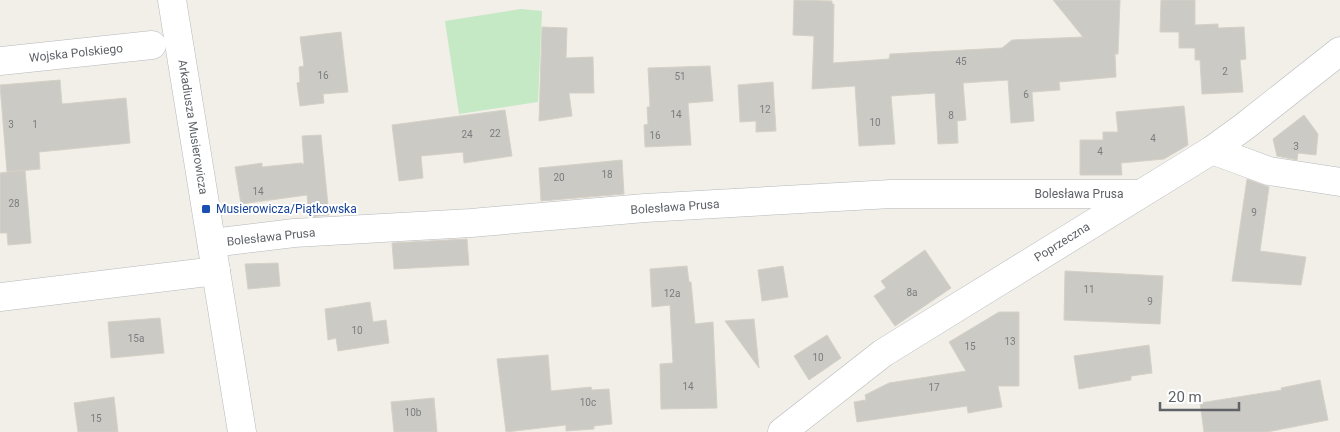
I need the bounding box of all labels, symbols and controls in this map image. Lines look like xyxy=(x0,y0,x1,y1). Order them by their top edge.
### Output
street label: Wojska Polskiego xyxy=(28,41,124,65)
house number: 45 xyxy=(955,56,967,67)
street label: Arkadiusza Musierowicza xyxy=(175,58,211,196)
house number: 2 xyxy=(1222,66,1228,77)
house number: 16 xyxy=(317,70,329,81)
house number: 51 xyxy=(674,71,686,82)
house number: 6 xyxy=(1023,89,1029,100)
house number: 12 xyxy=(759,104,771,115)
house number: 14 xyxy=(670,109,682,120)
house number: 8 xyxy=(948,110,954,121)
house number: 10 xyxy=(869,117,881,128)
house number: 3 xyxy=(8,119,14,130)
house number: 1 xyxy=(32,119,38,130)
house number: 22 xyxy=(489,128,501,139)
house number: 24 xyxy=(461,129,473,140)
house number: 16 xyxy=(649,130,661,141)
house number: 4 xyxy=(1150,133,1156,144)
house number: 3 xyxy=(1293,141,1299,152)
house number: 4 xyxy=(1097,146,1103,157)
house number: 18 xyxy=(601,169,613,180)
house number: 20 xyxy=(553,172,565,183)
house number: 14 xyxy=(252,186,264,197)
street label: Bolesława Prusa xyxy=(1034,187,1124,201)
street label: Bolesława Prusa xyxy=(630,197,720,217)
house number: 28 xyxy=(8,198,20,209)
place label: Musierowicza/Piątkowska xyxy=(216,202,357,216)
marker: Musierowicza/Piątkowska xyxy=(200,203,212,215)
house number: 9 xyxy=(1251,207,1257,218)
street label: Poprzeczna xyxy=(1032,219,1092,265)
street label: Bolesława Prusa xyxy=(226,225,316,249)
house number: 11 xyxy=(1083,284,1095,295)
house number: 8a xyxy=(906,287,918,298)
house number: 12a xyxy=(664,288,680,299)
house number: 9 xyxy=(1147,296,1153,307)
house number: 10 xyxy=(351,325,363,336)
house number: 15a xyxy=(128,333,144,344)
house number: 13 xyxy=(1004,336,1016,347)
house number: 15 xyxy=(964,341,976,352)
house number: 10 xyxy=(812,352,824,363)
scale bar xyxy=(1160,380,1239,412)
house number: 14 xyxy=(682,381,694,392)
house number: 17 xyxy=(928,382,940,393)
text: 20 m xyxy=(1168,388,1202,406)
house number: 10c xyxy=(580,397,596,408)
house number: 10b xyxy=(405,407,422,418)
house number: 15 xyxy=(90,413,102,424)

